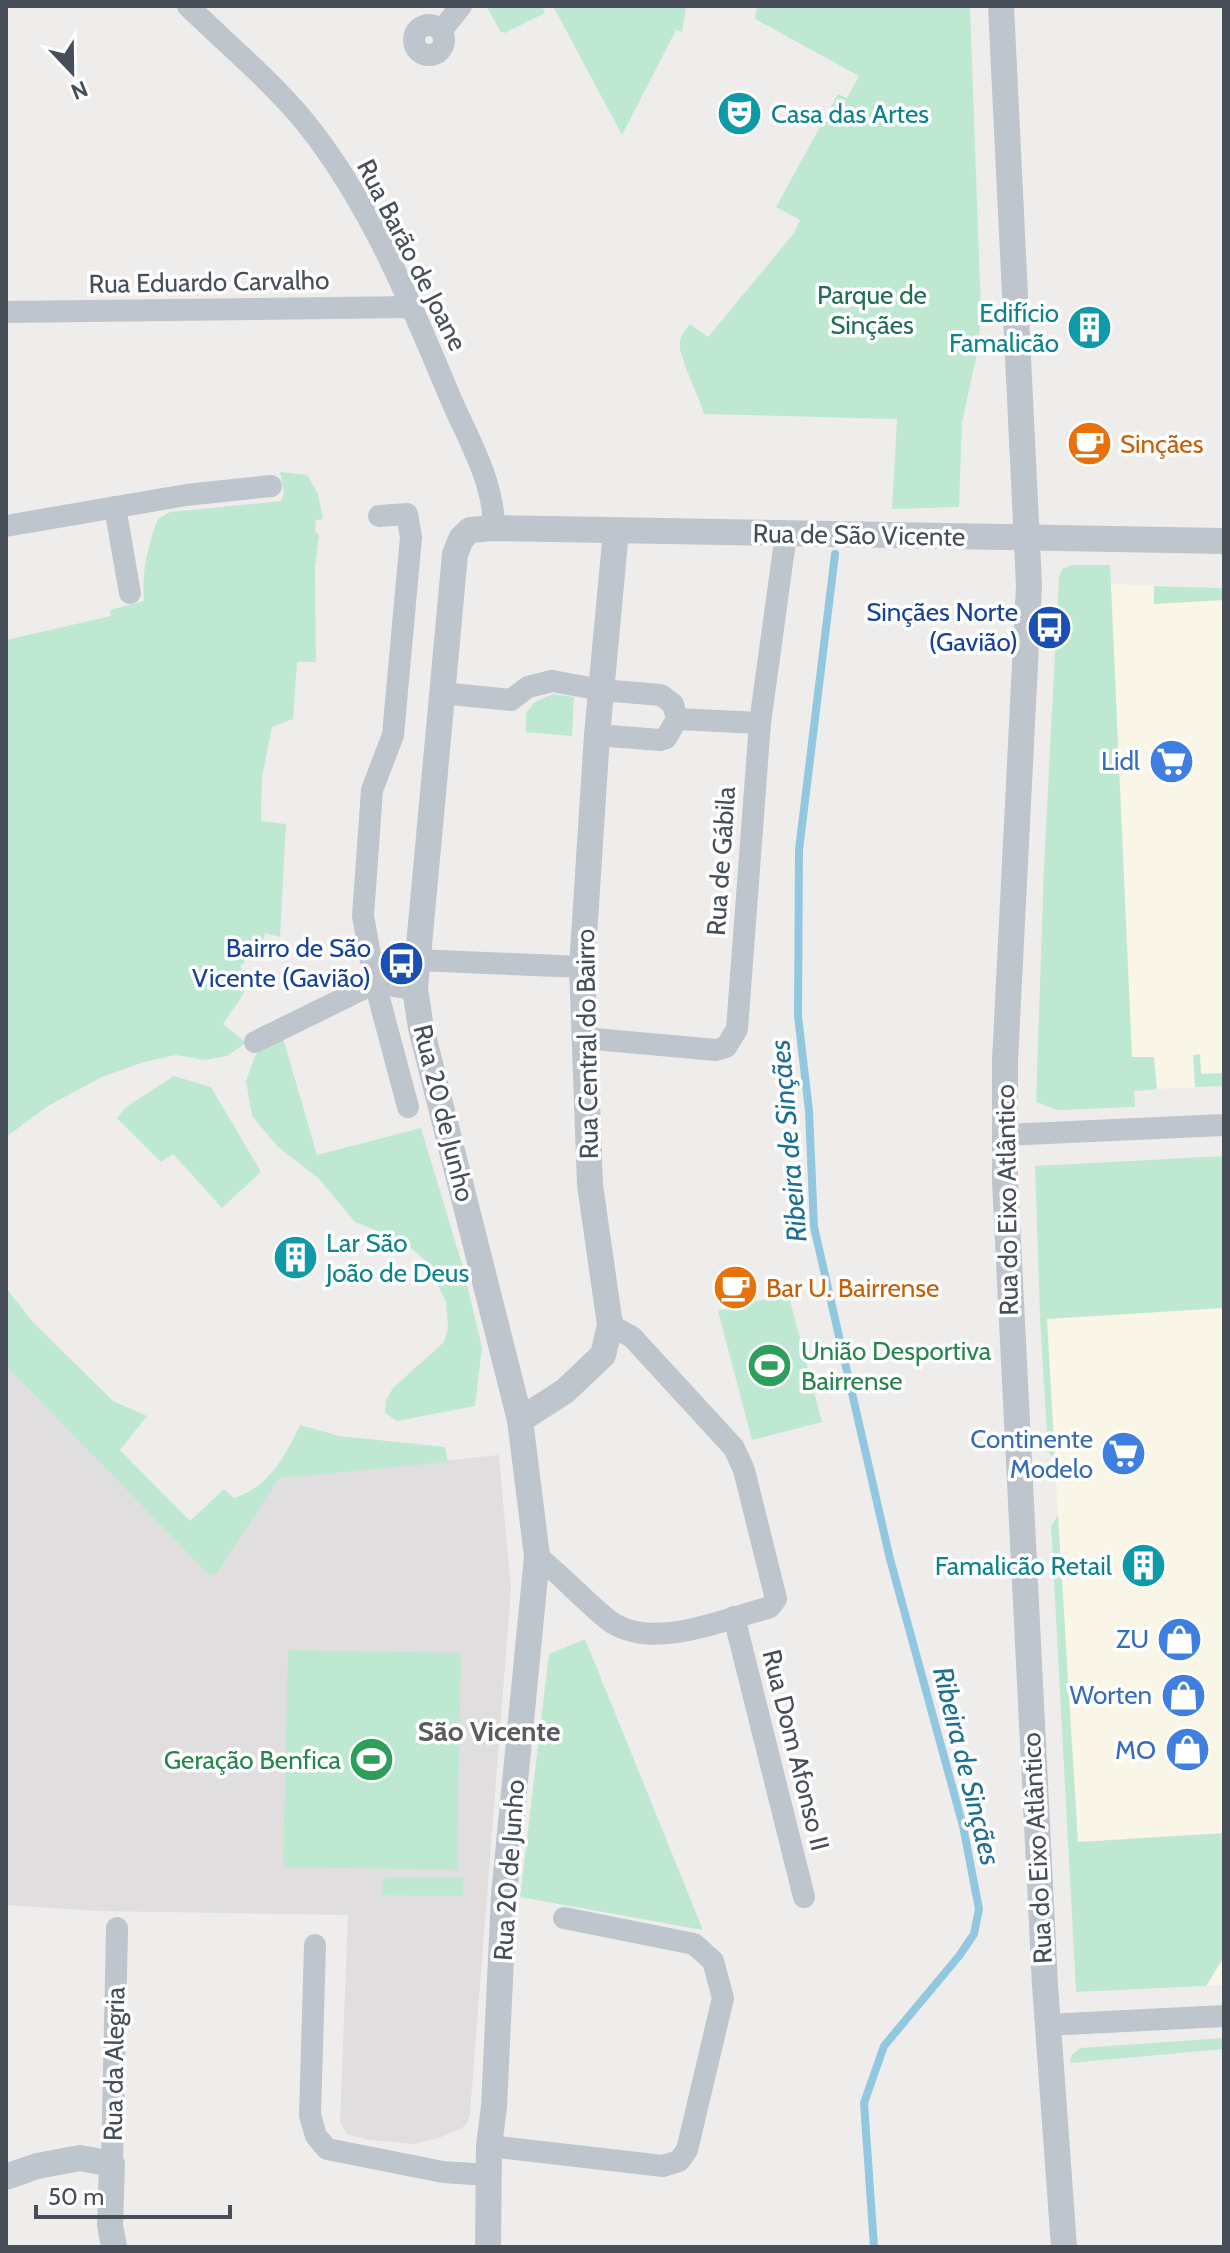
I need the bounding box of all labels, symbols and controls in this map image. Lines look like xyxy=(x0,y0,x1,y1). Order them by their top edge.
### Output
north arrow xyxy=(32,32,112,112)
text: N xyxy=(67,75,92,106)
theatre icon: Casa das Artes xyxy=(716,90,764,138)
place label: Casa das Artes xyxy=(771,98,929,130)
street label: Rua Barão de Joane xyxy=(350,154,474,356)
street label: Rua Eduardo Carvalho xyxy=(88,264,330,300)
park label: Parque de Sinçães xyxy=(817,279,927,341)
place label: Edifício Famalicão xyxy=(949,297,1059,359)
building icon: Edifício Famalicão xyxy=(1066,304,1114,352)
cafe icon: Sinçães xyxy=(1065,420,1113,468)
place label: Sinçães xyxy=(1120,428,1204,460)
street label: Rua de São Vicente xyxy=(752,517,966,553)
place label: Sinçães Norte (Gavião) xyxy=(866,596,1018,658)
bus stop icon: Sinçães Norte (Gavião) xyxy=(1025,603,1073,651)
supermarket icon: Lidl xyxy=(1147,737,1195,785)
place label: Lidl xyxy=(1101,745,1140,777)
street label: Rua de Gábila xyxy=(700,785,742,937)
street label: Rua Central do Bairro xyxy=(569,929,605,1159)
place label: Bairro de São Vicente (Gavião) xyxy=(192,932,371,994)
bus stop icon: Bairro de São Vicente (Gavião) xyxy=(378,939,426,987)
street label: Rua 20 de Junho xyxy=(407,1021,481,1205)
water label: Ribeira de Sinçães xyxy=(762,1038,814,1244)
street label: Rua do Eixo Atlântico xyxy=(989,1084,1025,1316)
place label: Lar São João de Deus xyxy=(325,1227,469,1289)
building icon: Lar São João de Deus xyxy=(271,1234,319,1282)
cafe icon: Bar U. Bairrense xyxy=(711,1264,759,1312)
place label: Bar U. Bairrense xyxy=(766,1272,939,1304)
place label: União Desportiva Bairrense xyxy=(801,1335,992,1397)
sports icon: União Desportiva Bairrense xyxy=(746,1342,794,1390)
place label: Continente Modelo xyxy=(970,1423,1093,1485)
supermarket icon: Continente Modelo xyxy=(1100,1430,1148,1478)
building icon: Famalicão Retail xyxy=(1119,1542,1167,1590)
place label: Famalicão Retail xyxy=(935,1550,1112,1582)
shop icon: ZU xyxy=(1156,1615,1204,1663)
place label: ZU xyxy=(1116,1623,1149,1655)
street label: Rua Dom Afonso II xyxy=(756,1646,836,1854)
water label: Ribeira de Sinçães xyxy=(926,1663,1008,1869)
shop icon: Worten xyxy=(1159,1671,1207,1719)
place label: Worten xyxy=(1069,1679,1152,1711)
district label: São Vicente xyxy=(418,1714,560,1748)
shop icon: MO xyxy=(1163,1726,1211,1774)
street label: Rua do Eixo Atlântico xyxy=(1015,1732,1059,1964)
place label: MO xyxy=(1115,1734,1156,1766)
sports icon: Geração Benfica xyxy=(348,1736,396,1784)
place label: Geração Benfica xyxy=(164,1744,342,1776)
street label: Rua 20 de Junho xyxy=(487,1778,531,1962)
street label: Rua da Alegria xyxy=(97,1986,131,2141)
scale bar xyxy=(36,2169,230,2219)
text: 50 m xyxy=(48,2182,104,2211)

